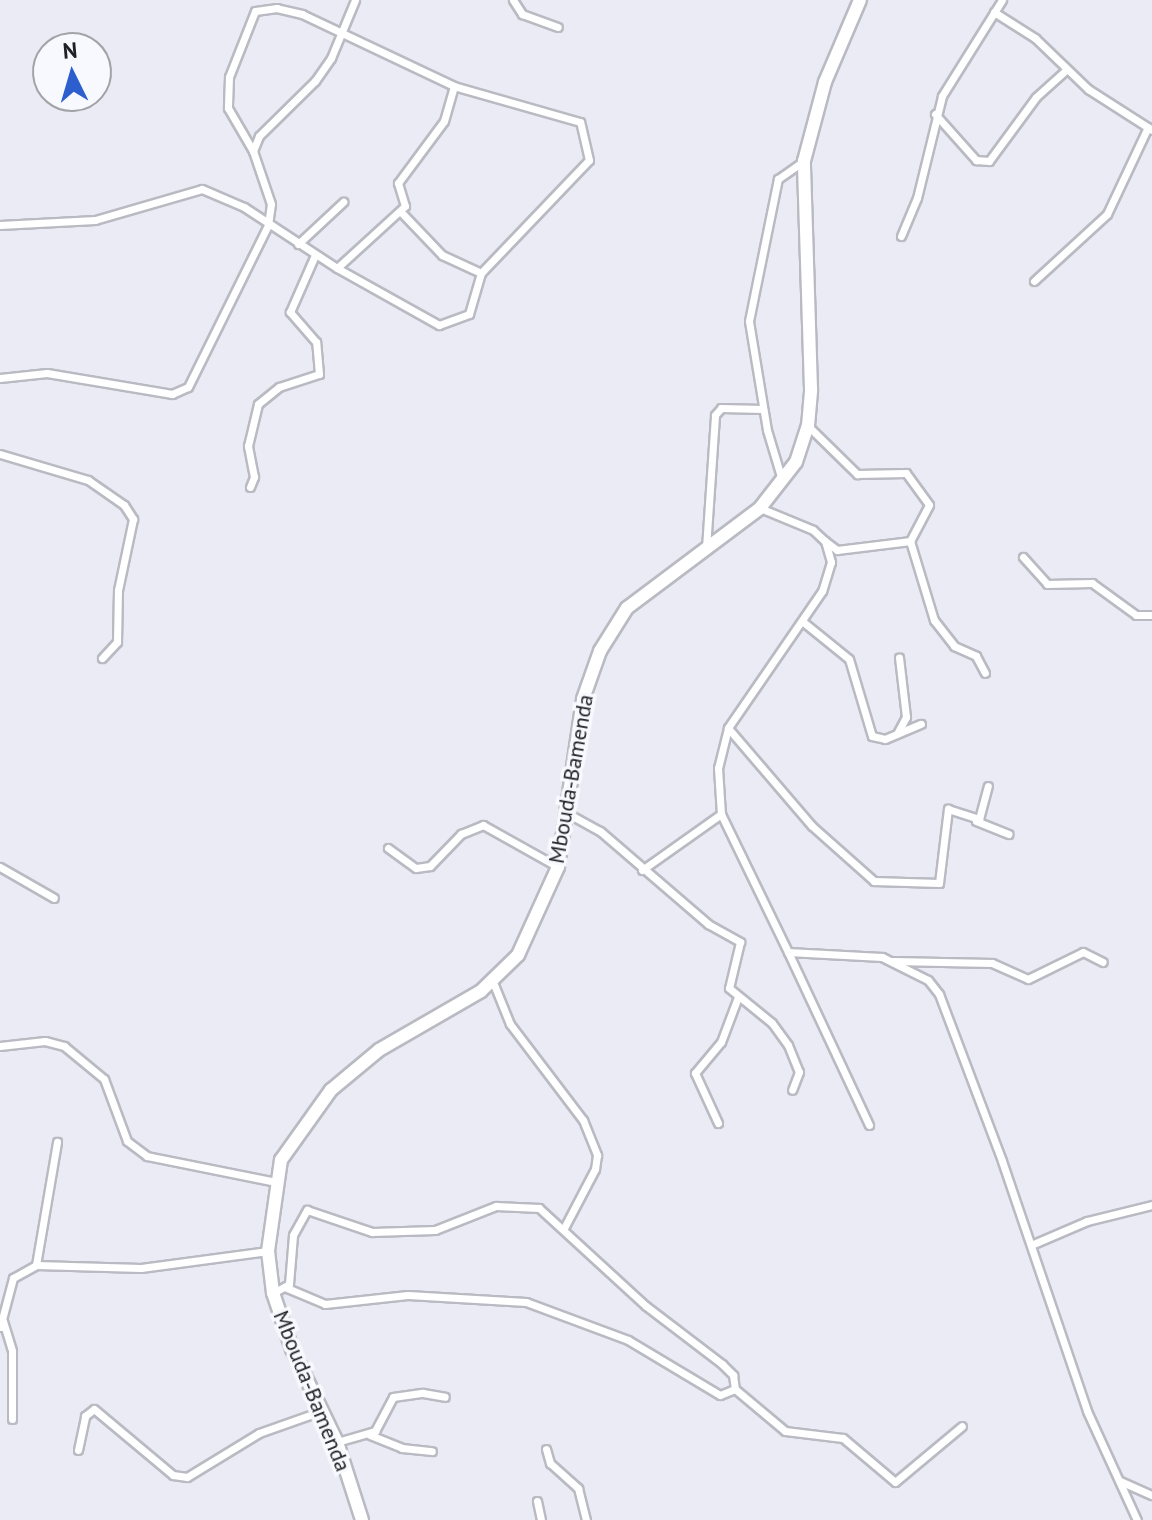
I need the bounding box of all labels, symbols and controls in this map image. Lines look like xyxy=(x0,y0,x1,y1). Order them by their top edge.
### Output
north arrow xyxy=(32,32,112,112)
text: N xyxy=(62,36,79,65)
street label: Mbouda-Bamenda xyxy=(543,692,599,866)
street label: Mbouda-Bamenda xyxy=(268,1307,356,1475)

